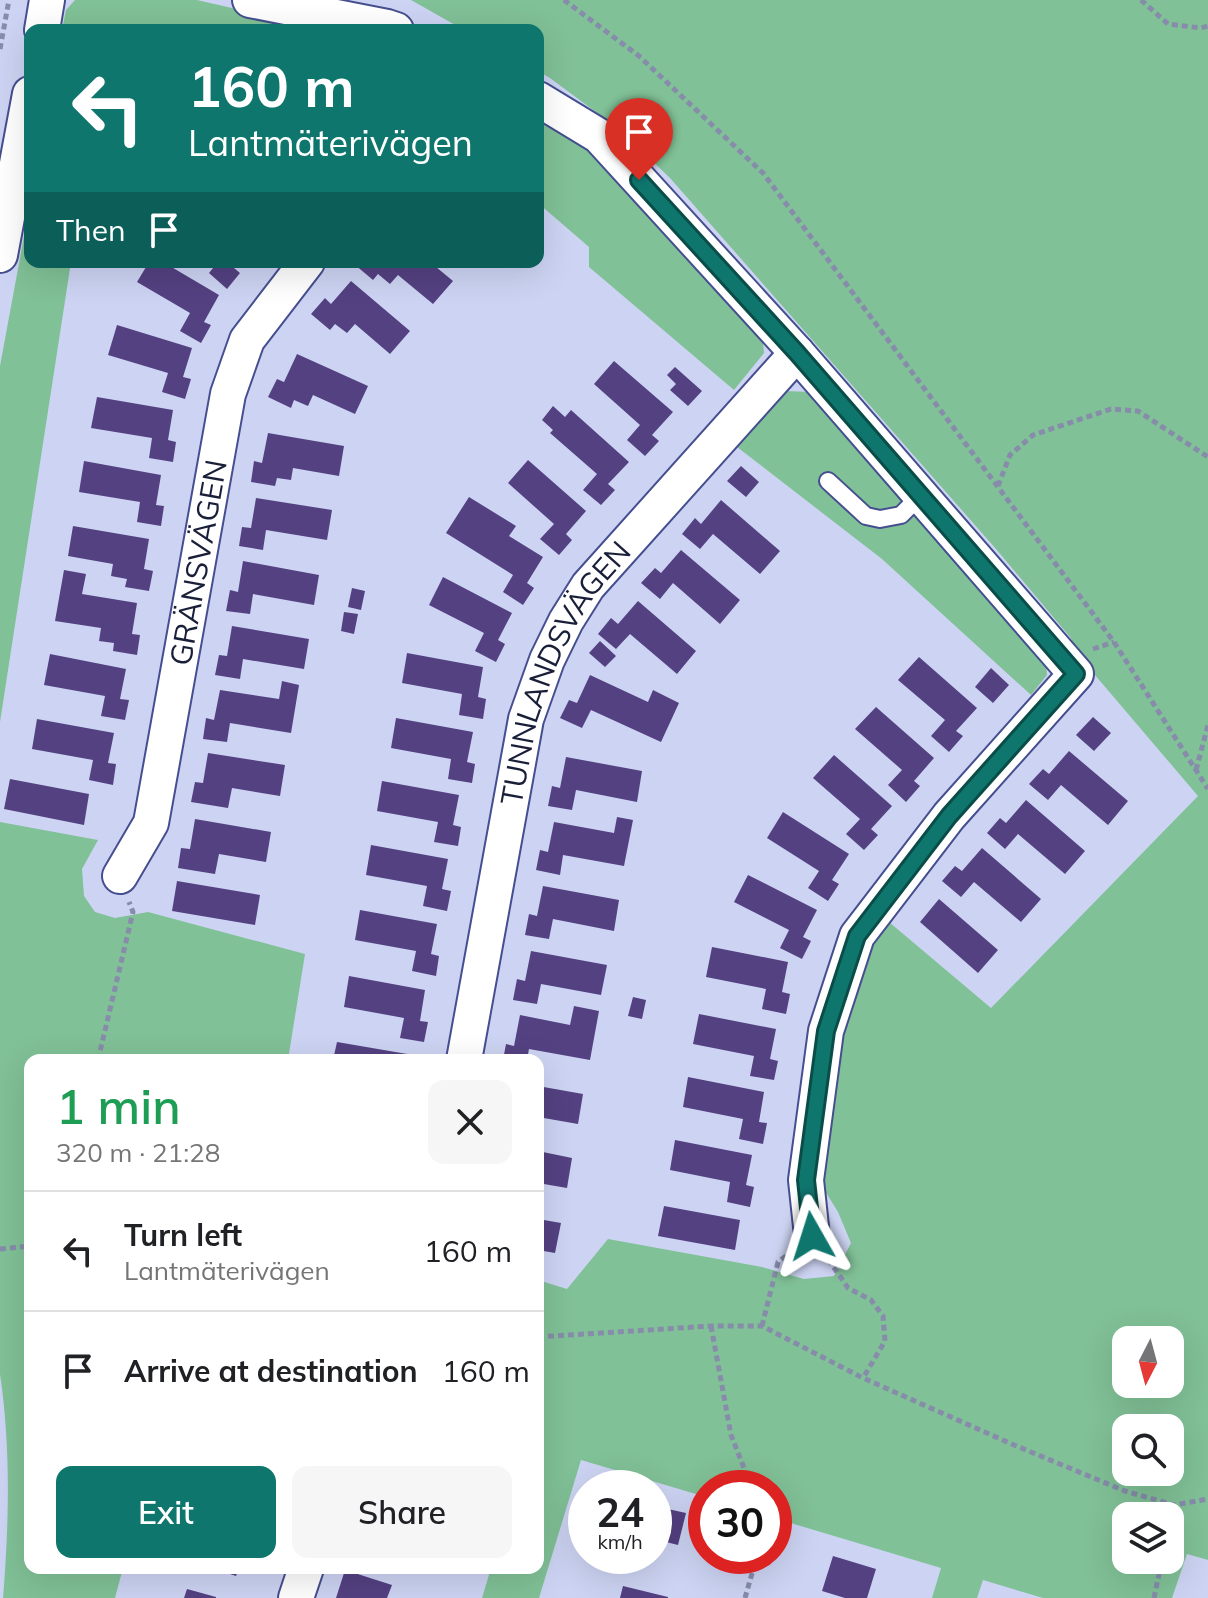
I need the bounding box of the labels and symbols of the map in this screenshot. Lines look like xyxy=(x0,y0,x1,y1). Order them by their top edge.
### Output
pin xyxy=(605,98,673,180)
street label: GRÄNSVÄGEN xyxy=(161,457,235,668)
street label: TUNNLANDSVÄGEN xyxy=(492,533,639,808)
position arrow xyxy=(770,1194,854,1278)
north arrow xyxy=(1112,1326,1184,1398)
speed limit sign: 30 xyxy=(688,1470,792,1574)

